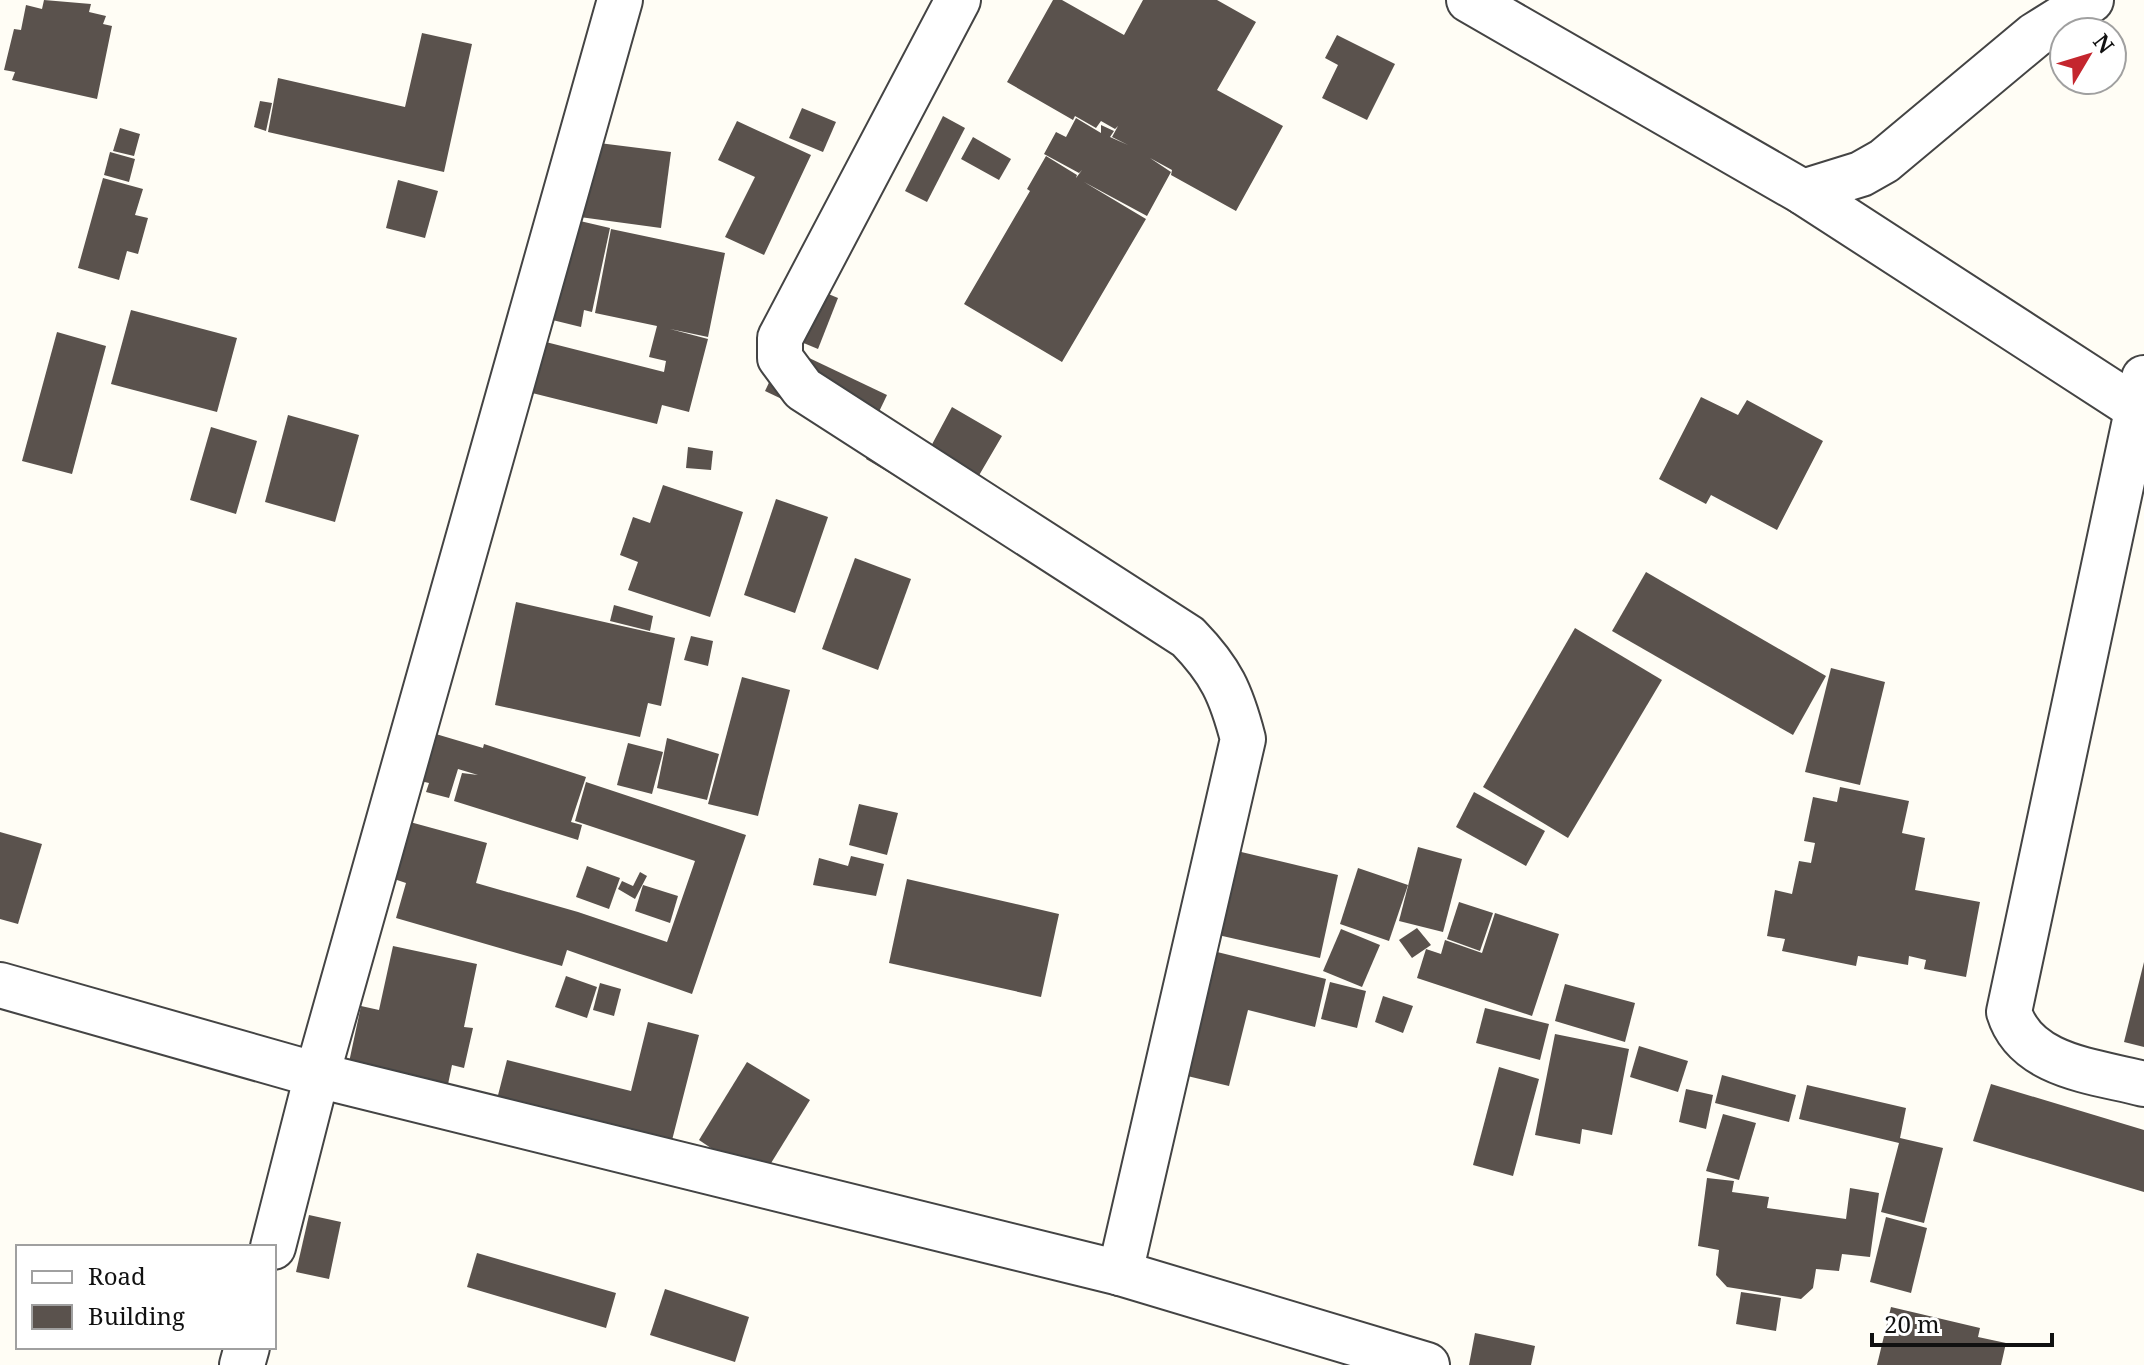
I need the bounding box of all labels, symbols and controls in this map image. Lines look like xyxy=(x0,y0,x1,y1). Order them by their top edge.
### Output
north arrow xyxy=(2048,16,2128,96)
text: N xyxy=(2087,27,2122,59)
legend xyxy=(16,1245,276,1349)
text: Road xyxy=(88,1259,146,1292)
scale bar xyxy=(1872,1297,2052,1347)
text: Building xyxy=(88,1299,185,1332)
text: 20 m xyxy=(1884,1307,1940,1340)

